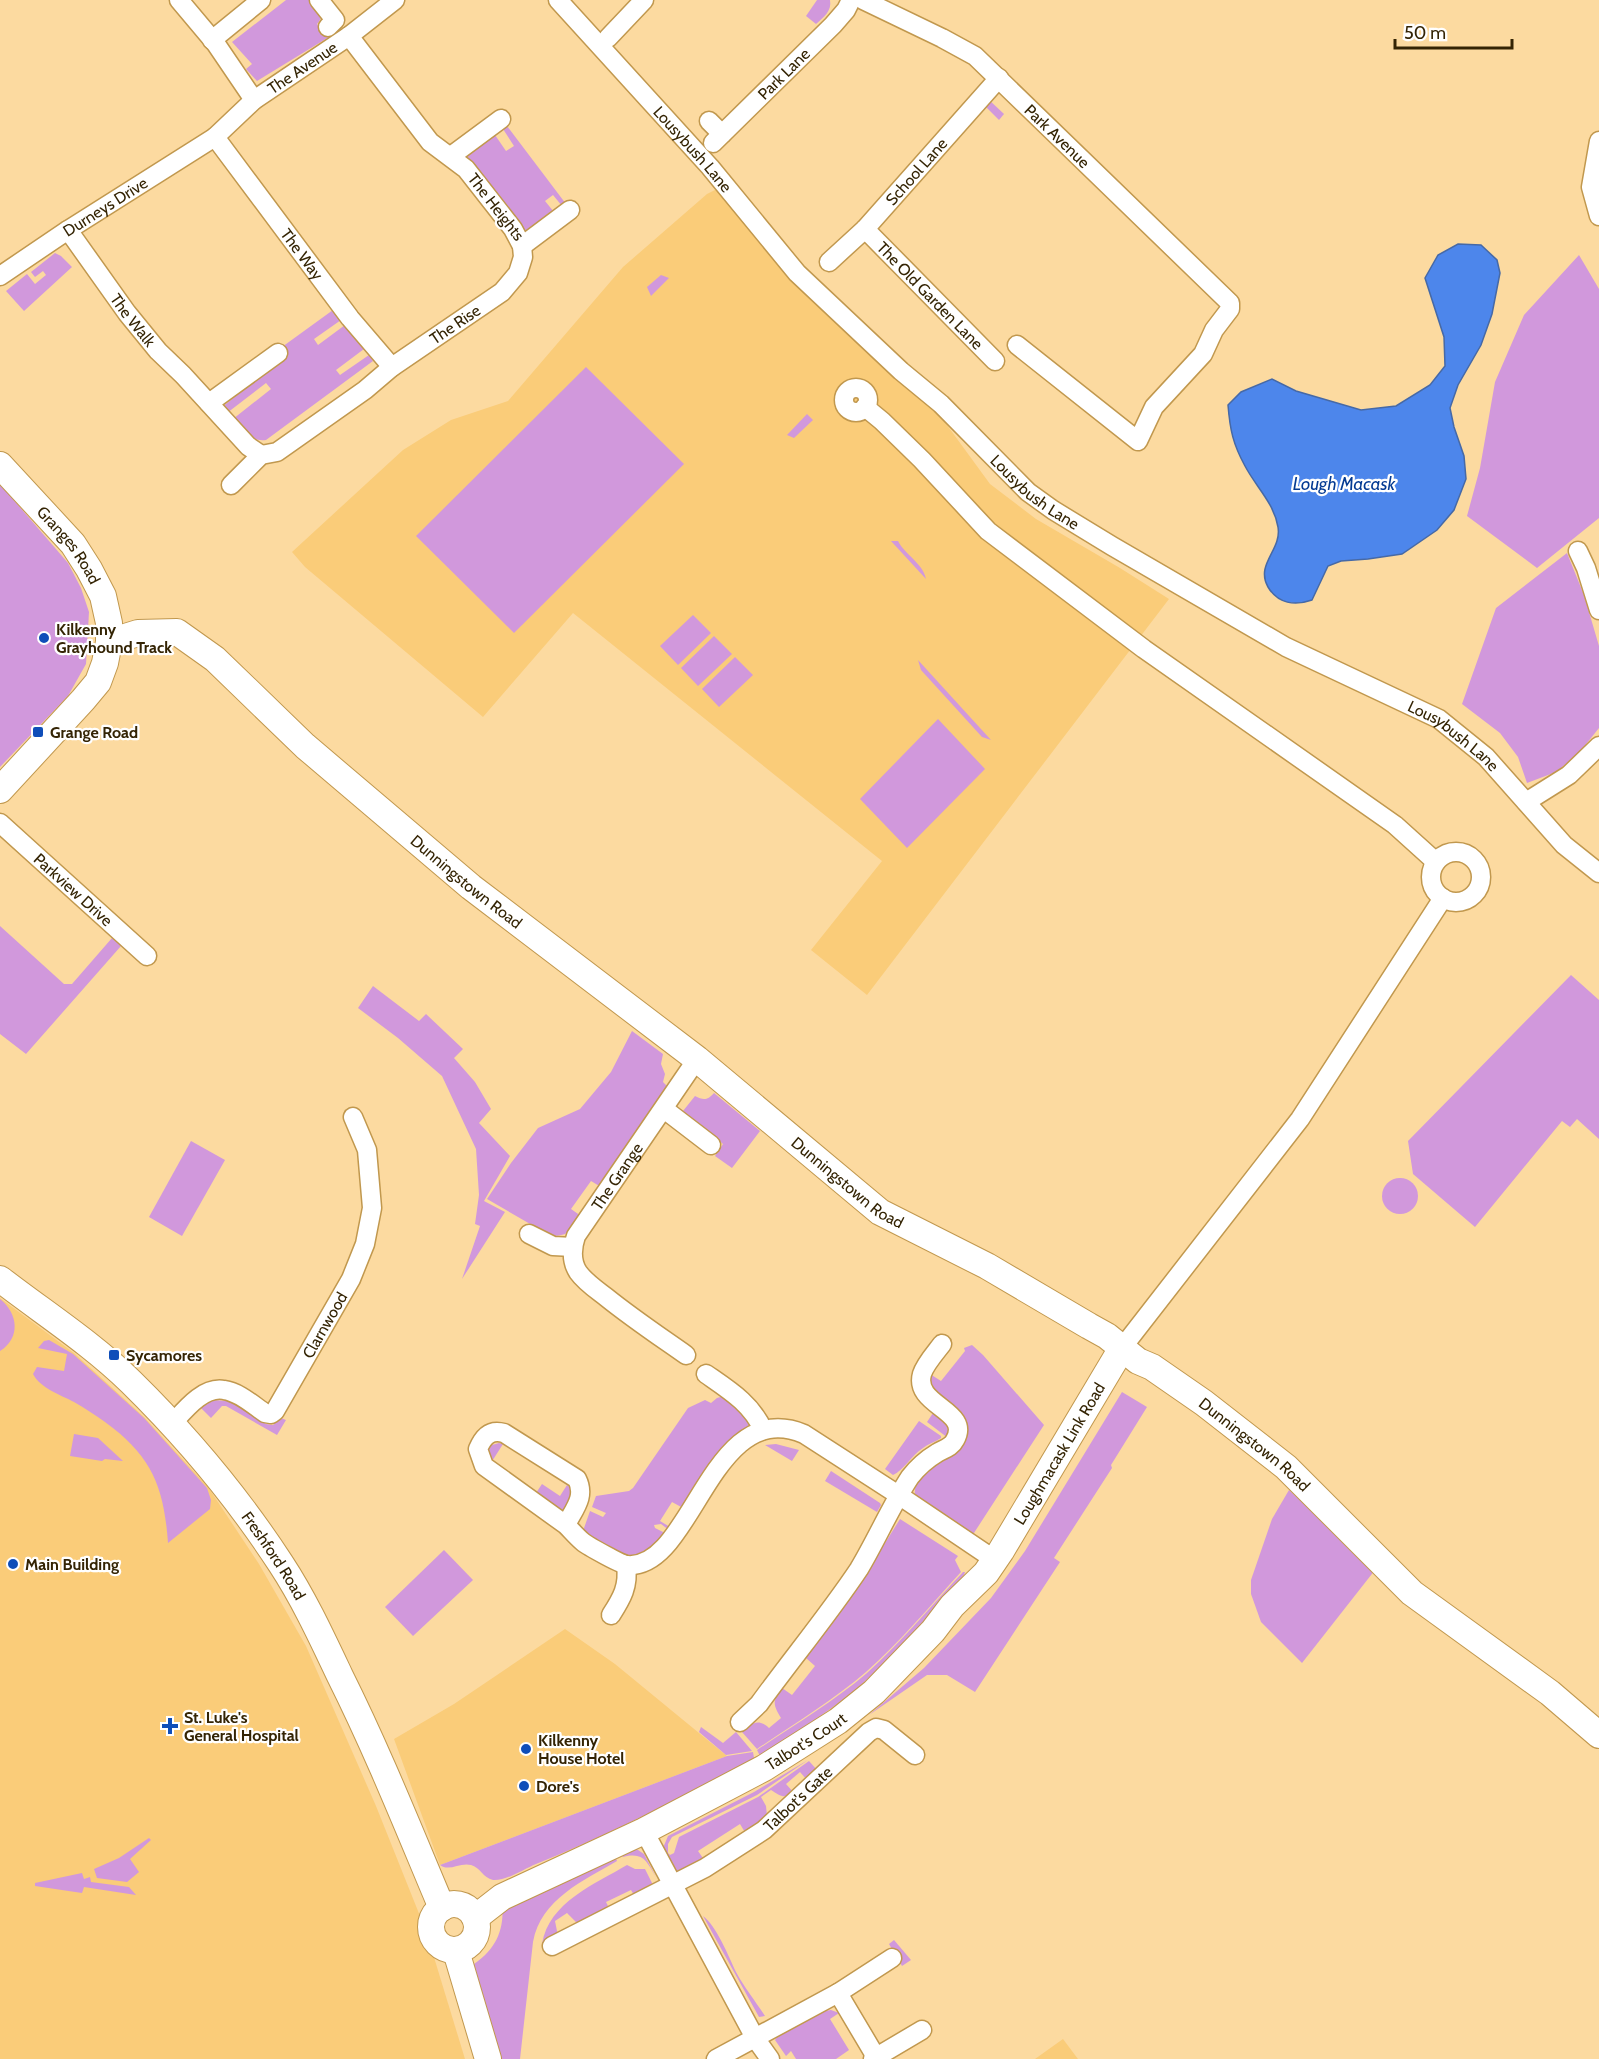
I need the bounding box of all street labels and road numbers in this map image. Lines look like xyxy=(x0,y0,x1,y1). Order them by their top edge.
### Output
street label: The Avenue xyxy=(264,37,341,98)
street label: Park Lane xyxy=(754,44,814,103)
street label: Park Avenue xyxy=(1021,100,1094,172)
street label: Lousybush Lane xyxy=(650,102,736,196)
street label: School Lane xyxy=(881,134,951,209)
street label: The Heights xyxy=(464,170,528,245)
street label: Durneys Drive xyxy=(59,173,151,240)
street label: The Way xyxy=(277,225,328,283)
street label: The Old Garden Lane xyxy=(873,238,987,353)
street label: The Walk xyxy=(107,290,160,351)
street label: The Rise xyxy=(426,300,484,348)
street label: Lousybush Lane xyxy=(987,451,1083,533)
street label: Granges Road xyxy=(33,502,105,587)
street label: Lousybush Lane xyxy=(1405,696,1503,775)
street label: Dunningstown Road xyxy=(407,831,526,932)
street label: Parkview Drive xyxy=(30,849,117,930)
street label: Dunningstown Road xyxy=(788,1133,907,1232)
street label: The Grange xyxy=(587,1139,646,1214)
street label: Clarnwood xyxy=(298,1288,351,1361)
street label: Loughmacask Link Road xyxy=(1010,1379,1109,1528)
street label: Dunningstown Road xyxy=(1195,1393,1314,1495)
street label: Freshford Road xyxy=(238,1507,310,1603)
street label: Talbot's Court xyxy=(762,1708,851,1774)
street label: Talbot's Gate xyxy=(760,1762,836,1835)

